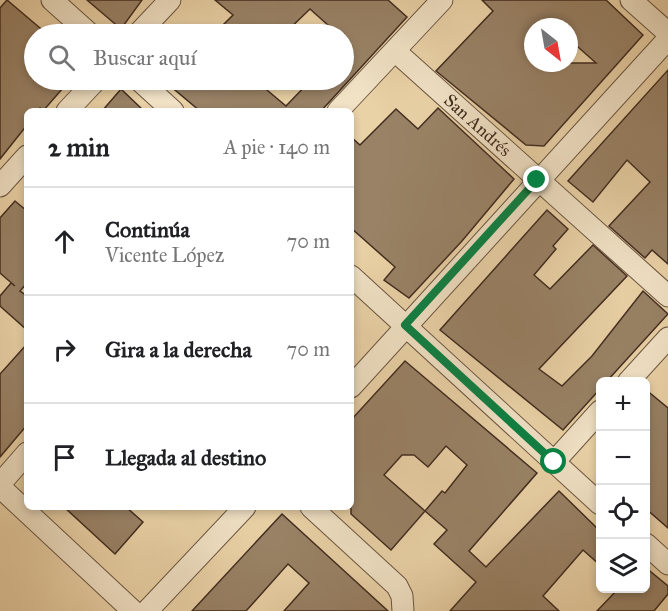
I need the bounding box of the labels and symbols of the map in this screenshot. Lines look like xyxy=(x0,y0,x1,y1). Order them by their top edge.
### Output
north arrow xyxy=(524,18,578,72)
street label: San Andrés xyxy=(439,89,516,161)
route end xyxy=(523,166,549,192)
route start xyxy=(540,448,566,474)

